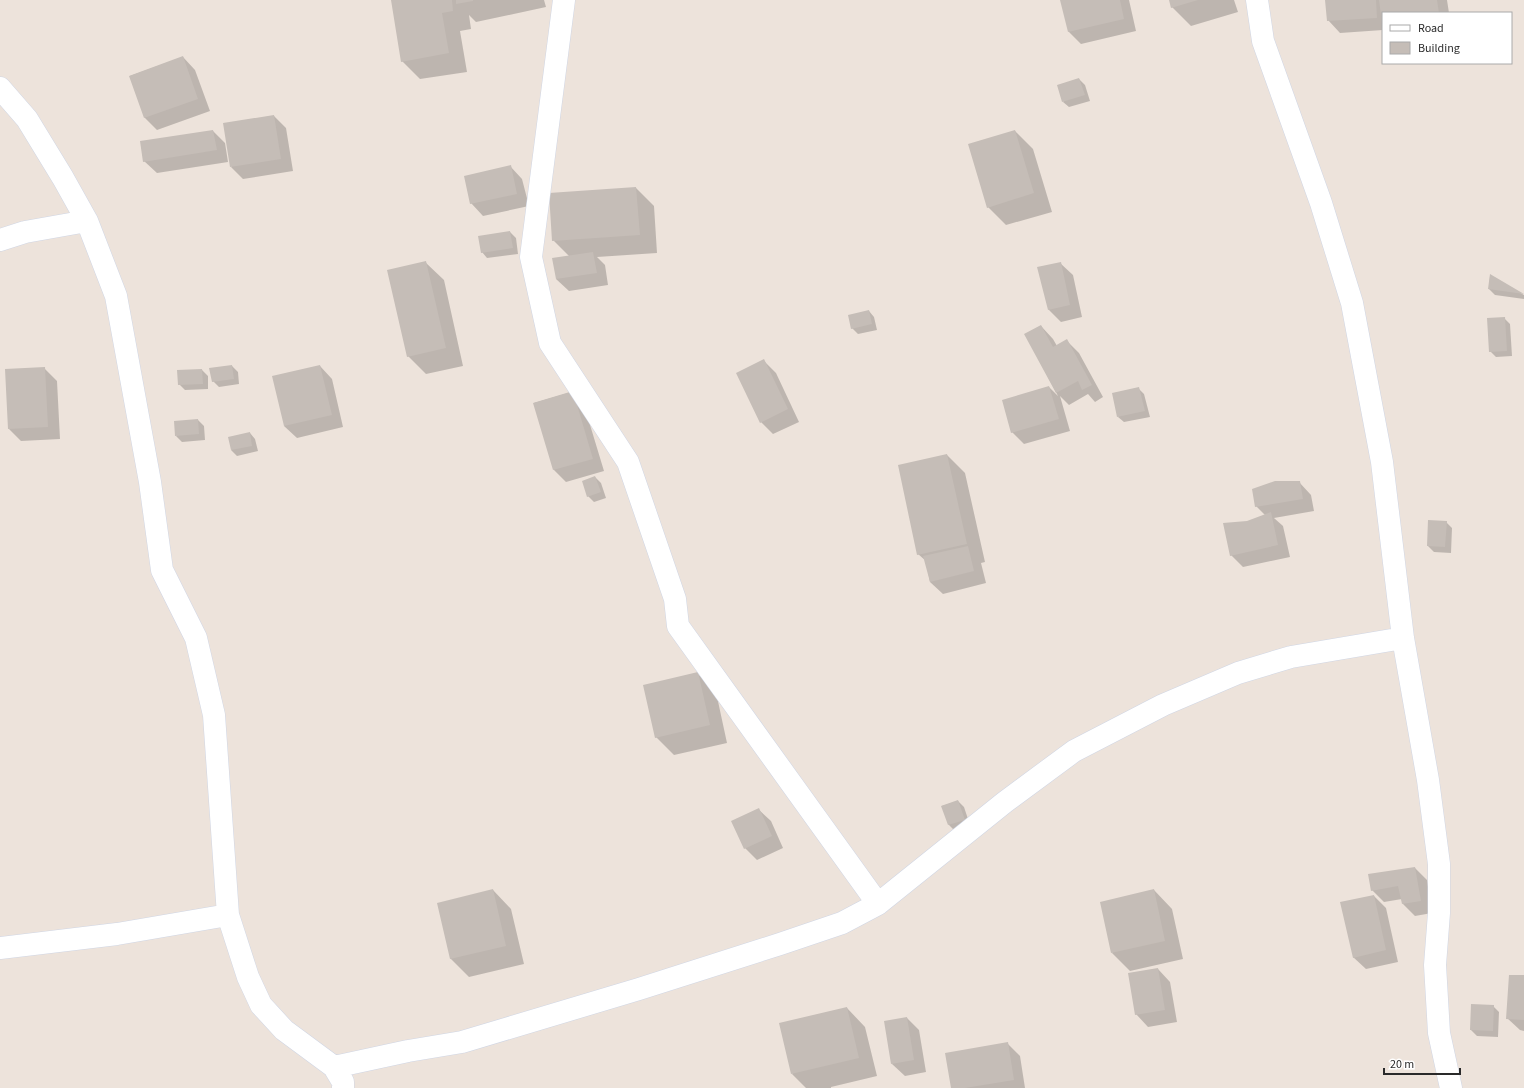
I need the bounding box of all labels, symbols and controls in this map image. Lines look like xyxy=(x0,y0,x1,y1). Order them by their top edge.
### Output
legend xyxy=(1382,12,1512,64)
text: Road xyxy=(1418,20,1444,37)
text: Building xyxy=(1418,40,1460,57)
scale bar xyxy=(1384,1050,1460,1076)
text: 20 m xyxy=(1390,1056,1414,1073)

